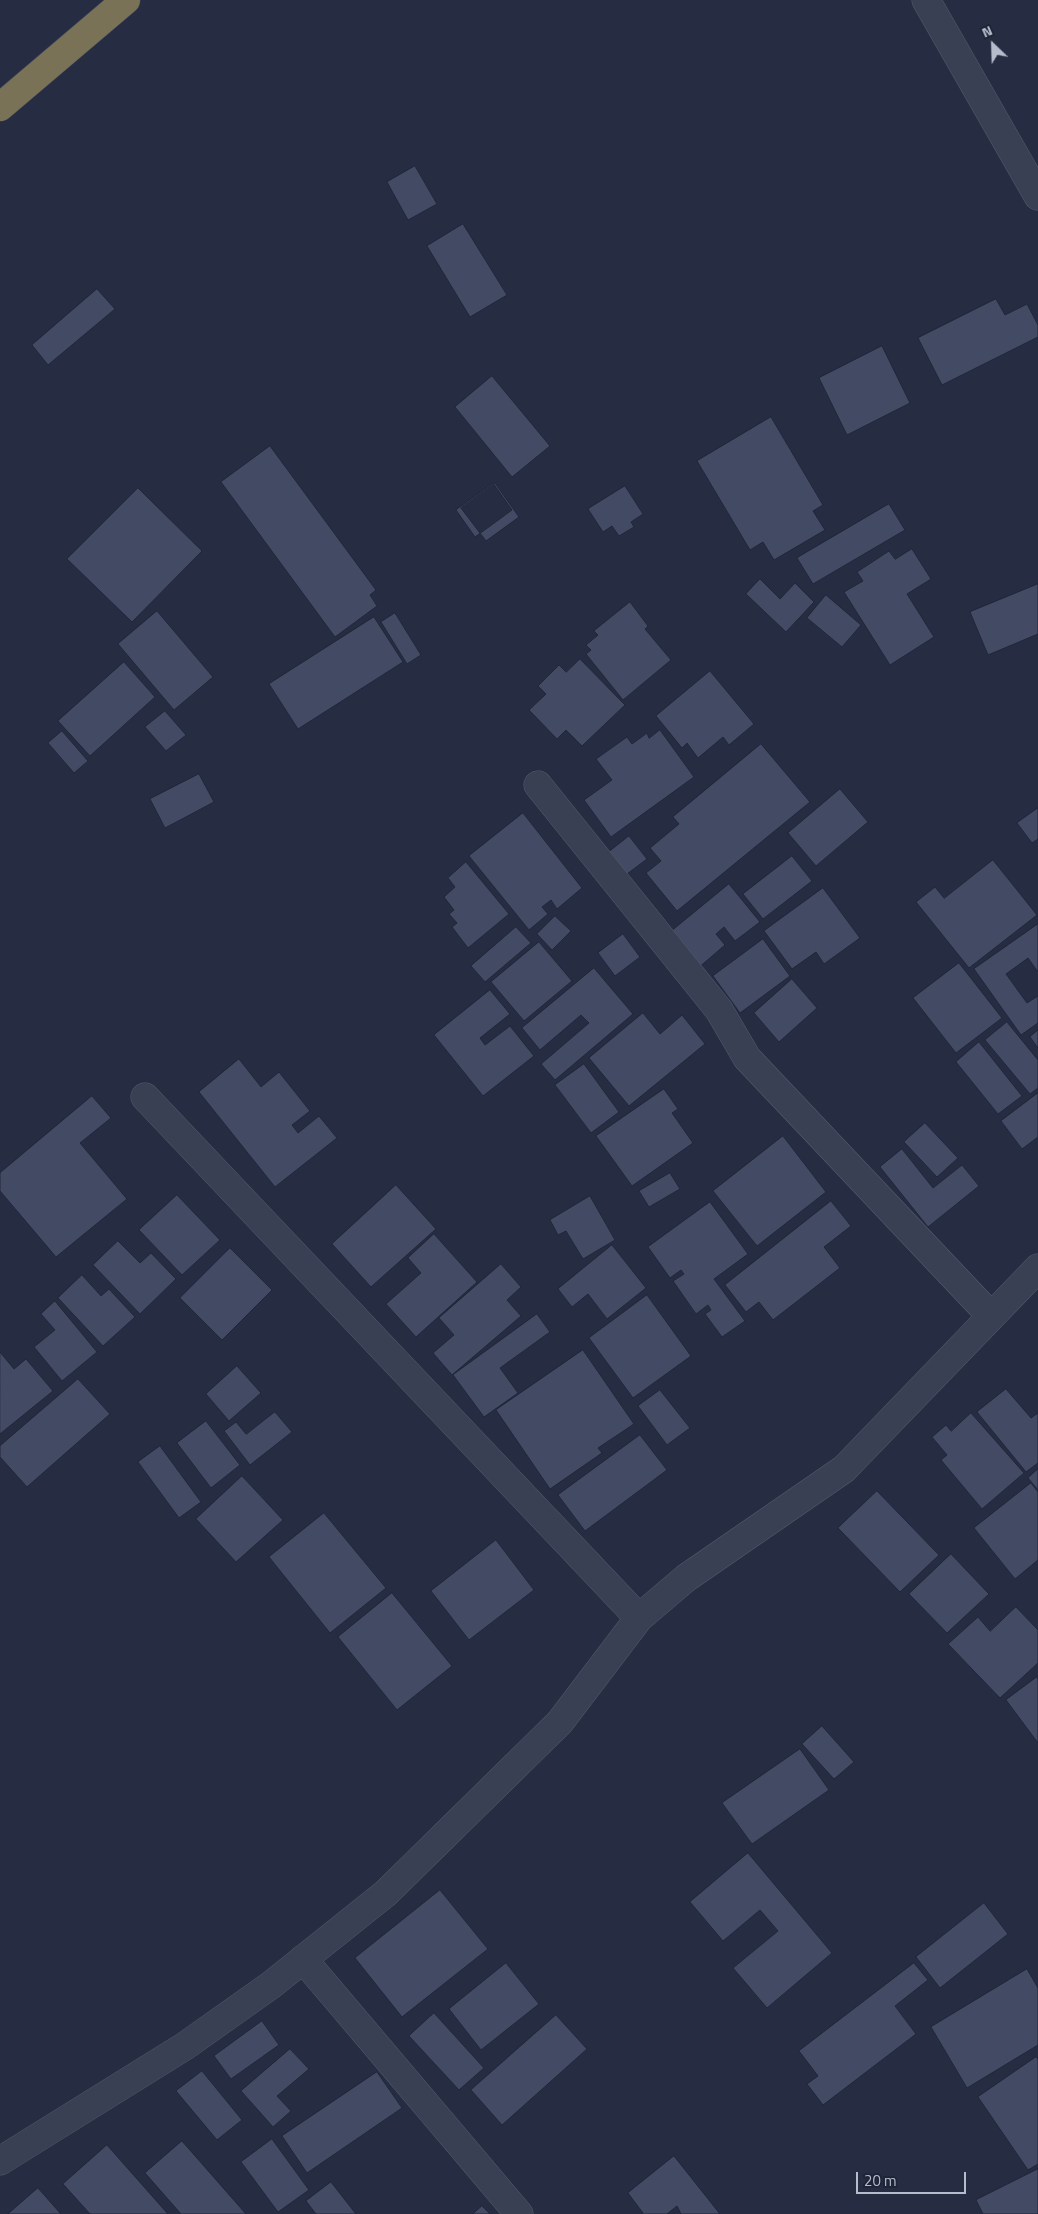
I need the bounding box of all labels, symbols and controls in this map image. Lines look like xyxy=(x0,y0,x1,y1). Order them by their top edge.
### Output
text: N xyxy=(978,19,995,42)
north arrow xyxy=(968,20,1018,70)
scale bar xyxy=(858,2162,968,2194)
text: 20 m xyxy=(864,2169,897,2192)

